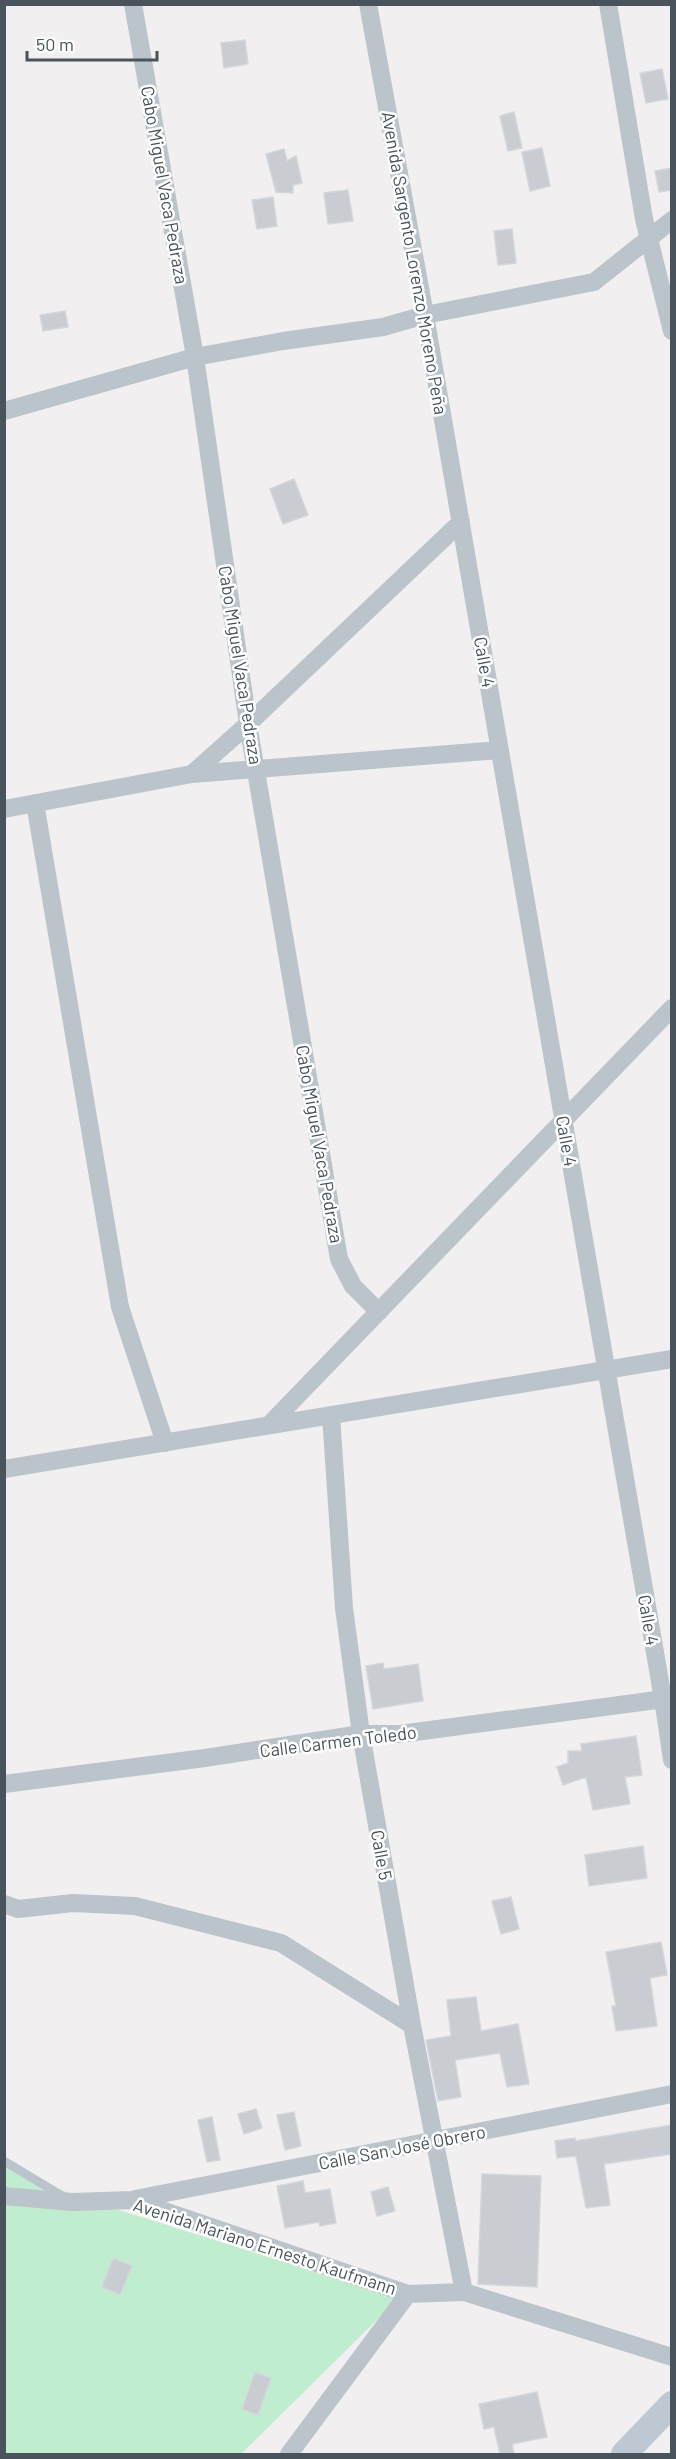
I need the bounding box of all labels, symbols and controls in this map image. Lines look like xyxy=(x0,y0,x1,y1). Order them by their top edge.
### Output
scale bar xyxy=(27,24,158,62)
text: 50 m xyxy=(36,33,74,55)
street label: Cabo Miguel Vaca Pedraza xyxy=(137,84,193,286)
street label: Avenida Sargento Lorenzo Moreno Peña xyxy=(377,110,453,416)
street label: Cabo Miguel Vaca Pedraza xyxy=(214,564,268,766)
street label: Calle 4 xyxy=(470,635,500,689)
street label: Cabo Miguel Vaca Pedraza xyxy=(292,1043,348,1245)
street label: Calle 4 xyxy=(552,1114,582,1168)
street label: Calle 4 xyxy=(634,1593,664,1647)
street label: Calle Carmen Toledo xyxy=(258,1720,418,1762)
street label: Calle 5 xyxy=(367,1828,397,1882)
street label: Calle San José Obrero xyxy=(317,2120,487,2174)
street label: Avenida Mariano Ernesto Kaufmann xyxy=(131,2193,399,2299)

